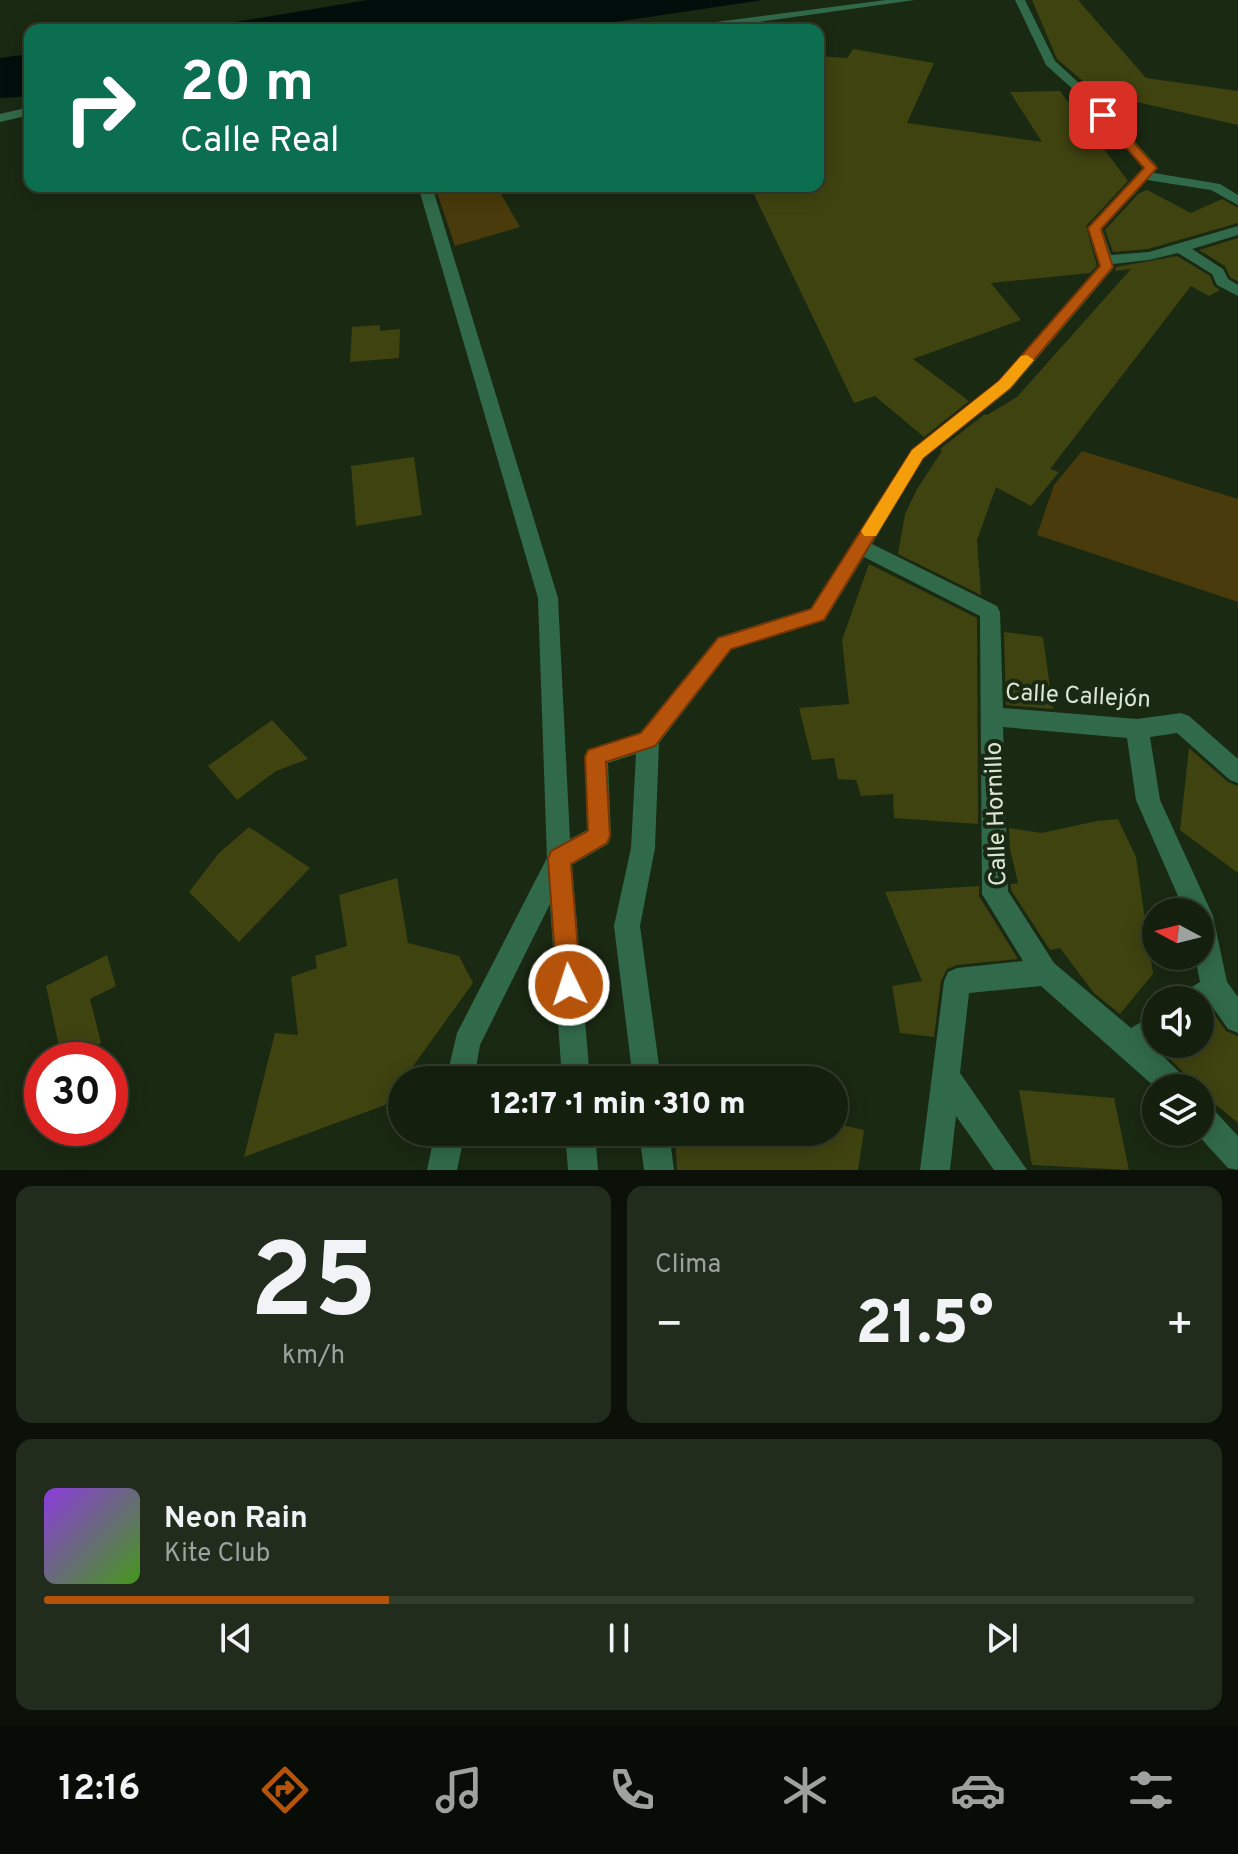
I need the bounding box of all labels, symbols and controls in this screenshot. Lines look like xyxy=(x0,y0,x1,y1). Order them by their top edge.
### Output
text: 20 m xyxy=(180,50,314,120)
icon: right xyxy=(48,56,152,160)
pin xyxy=(1069,81,1137,149)
icon: arrive xyxy=(1081,93,1125,137)
text: Calle Real xyxy=(180,119,340,165)
street label: Calle Callejón xyxy=(1004,678,1152,716)
street label: Calle Hornillo xyxy=(979,741,1015,887)
north arrow xyxy=(1142,898,1214,970)
map controls xyxy=(1142,898,1214,1146)
position arrow xyxy=(527,943,611,1027)
button: sound xyxy=(1142,986,1214,1058)
speed limit sign: 30 xyxy=(24,1042,128,1146)
button: layers xyxy=(1142,1074,1214,1146)
text: 12:17 · 1 min · 310 m xyxy=(490,1087,746,1124)
text: 25 xyxy=(250,1222,377,1354)
text: Clima xyxy=(655,1249,721,1282)
text: 21.5° xyxy=(855,1289,994,1365)
text: − xyxy=(655,1299,683,1355)
text: + xyxy=(1166,1299,1194,1355)
text: km/h xyxy=(282,1340,345,1373)
text: Neon Rain xyxy=(164,1501,308,1538)
text: Kite Club xyxy=(164,1538,270,1571)
icon: previous xyxy=(214,1616,258,1660)
icon: pause xyxy=(597,1616,641,1660)
icon: next xyxy=(980,1616,1024,1660)
icon: directions xyxy=(257,1762,313,1818)
icon: music xyxy=(431,1762,487,1818)
icon: phone xyxy=(604,1762,660,1818)
icon: climate xyxy=(777,1762,833,1818)
icon: car xyxy=(950,1762,1006,1818)
icon: filters xyxy=(1123,1762,1179,1818)
text: 12:16 xyxy=(59,1767,140,1813)

